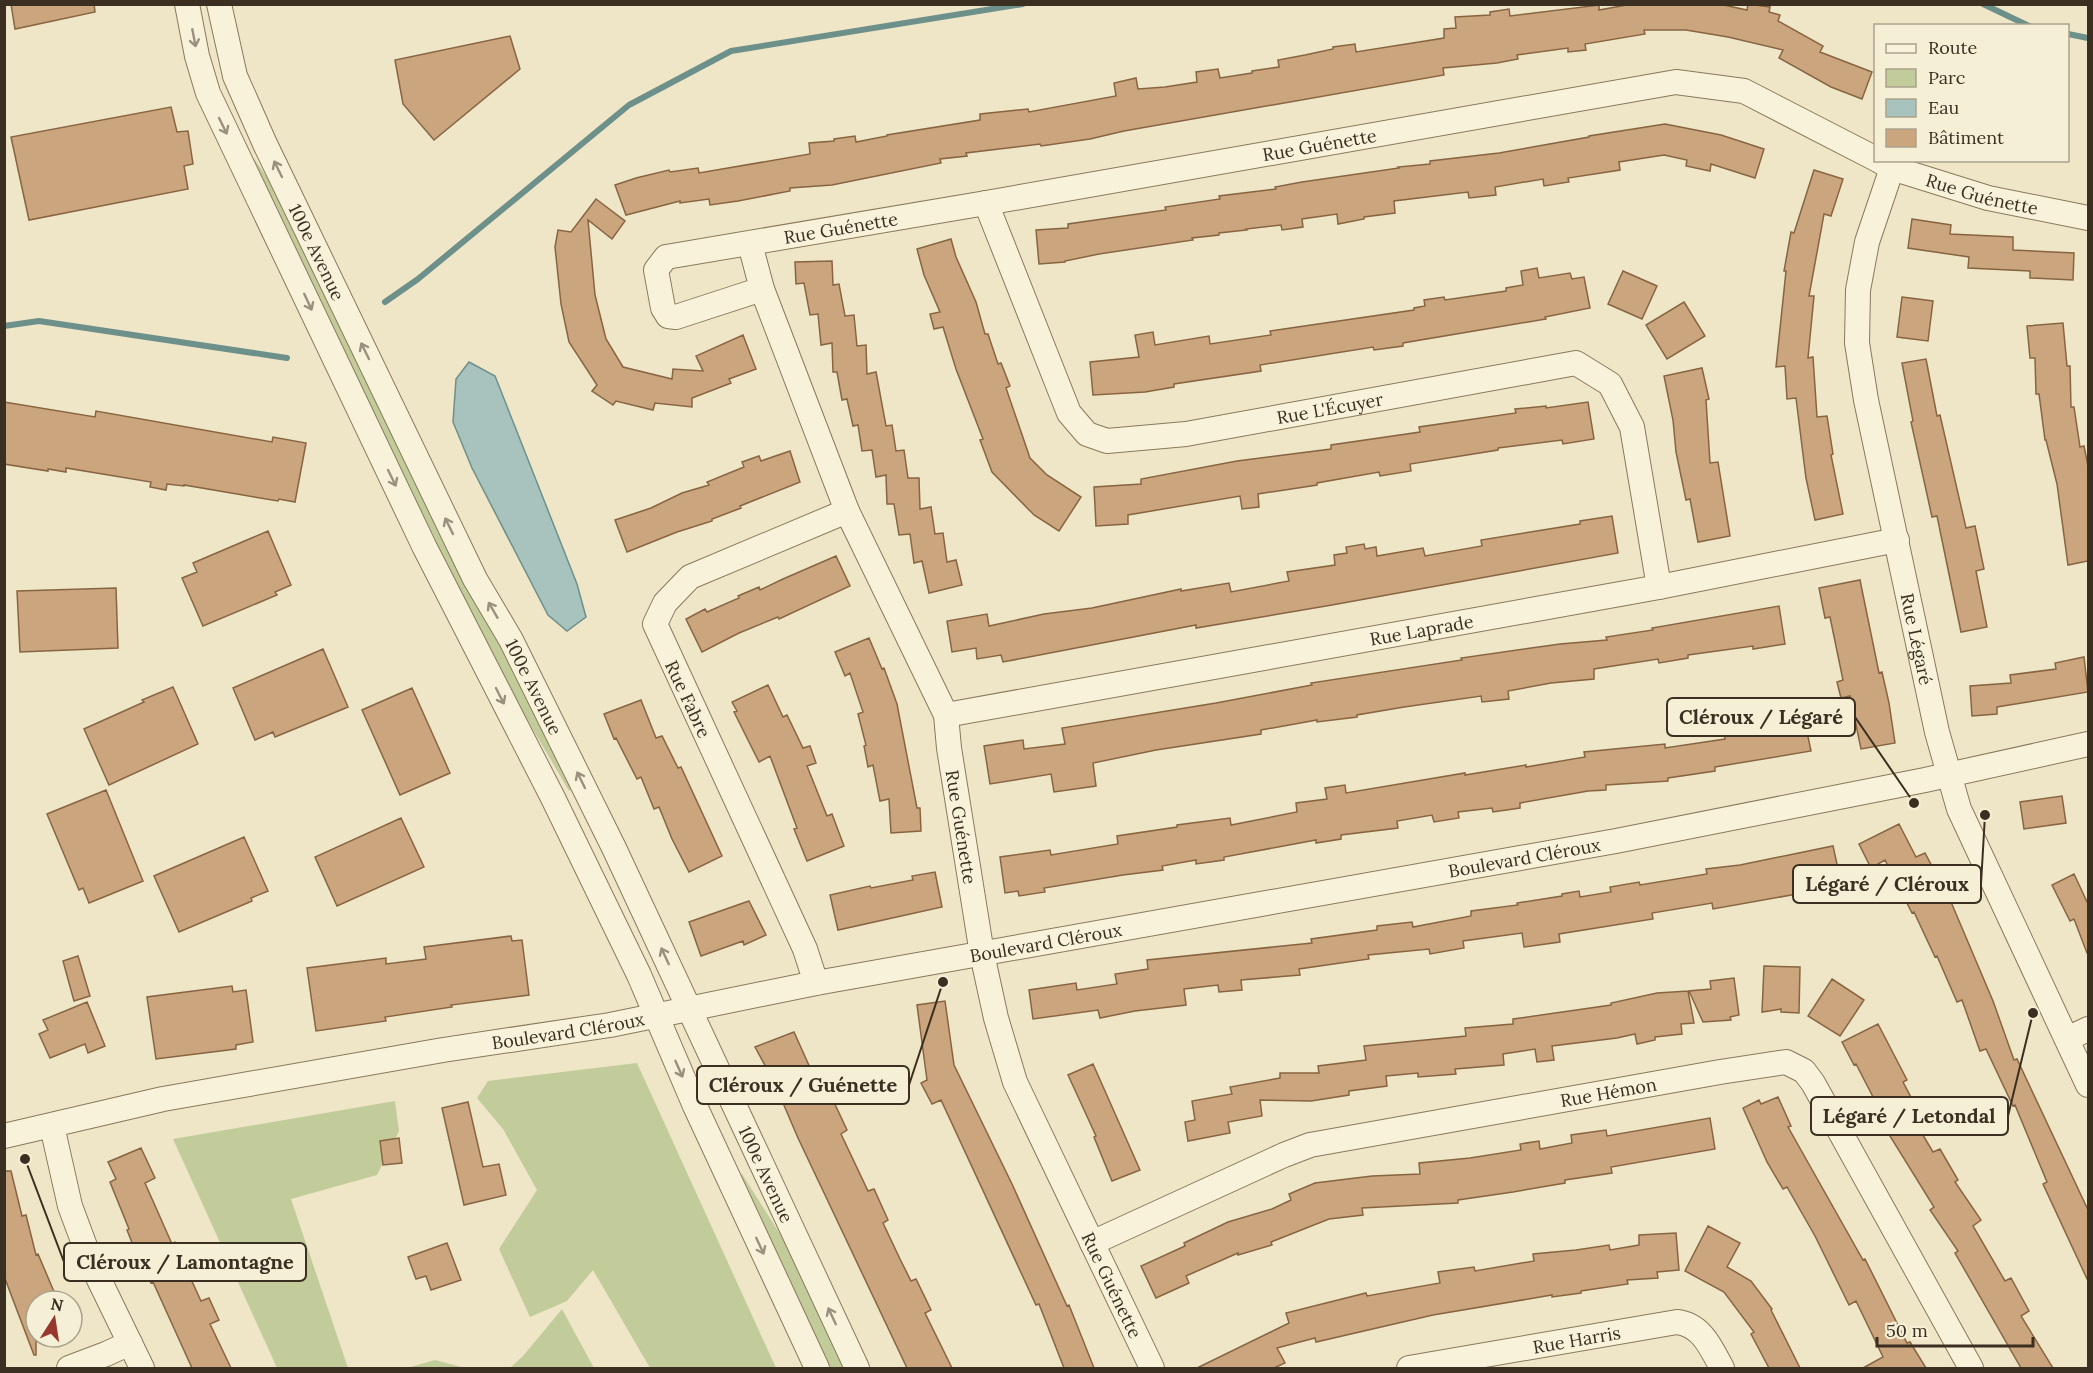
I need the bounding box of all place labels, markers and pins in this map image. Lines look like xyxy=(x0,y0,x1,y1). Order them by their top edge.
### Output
callout: Cléroux / Légaré xyxy=(1667,698,1855,736)
callout: Légaré / Cléroux xyxy=(1793,865,1981,903)
callout: Cléroux / Guénette xyxy=(697,1066,909,1104)
callout: Légaré / Letondal xyxy=(1811,1097,2008,1135)
callout: Cléroux / Lamontagne xyxy=(64,1243,306,1281)

